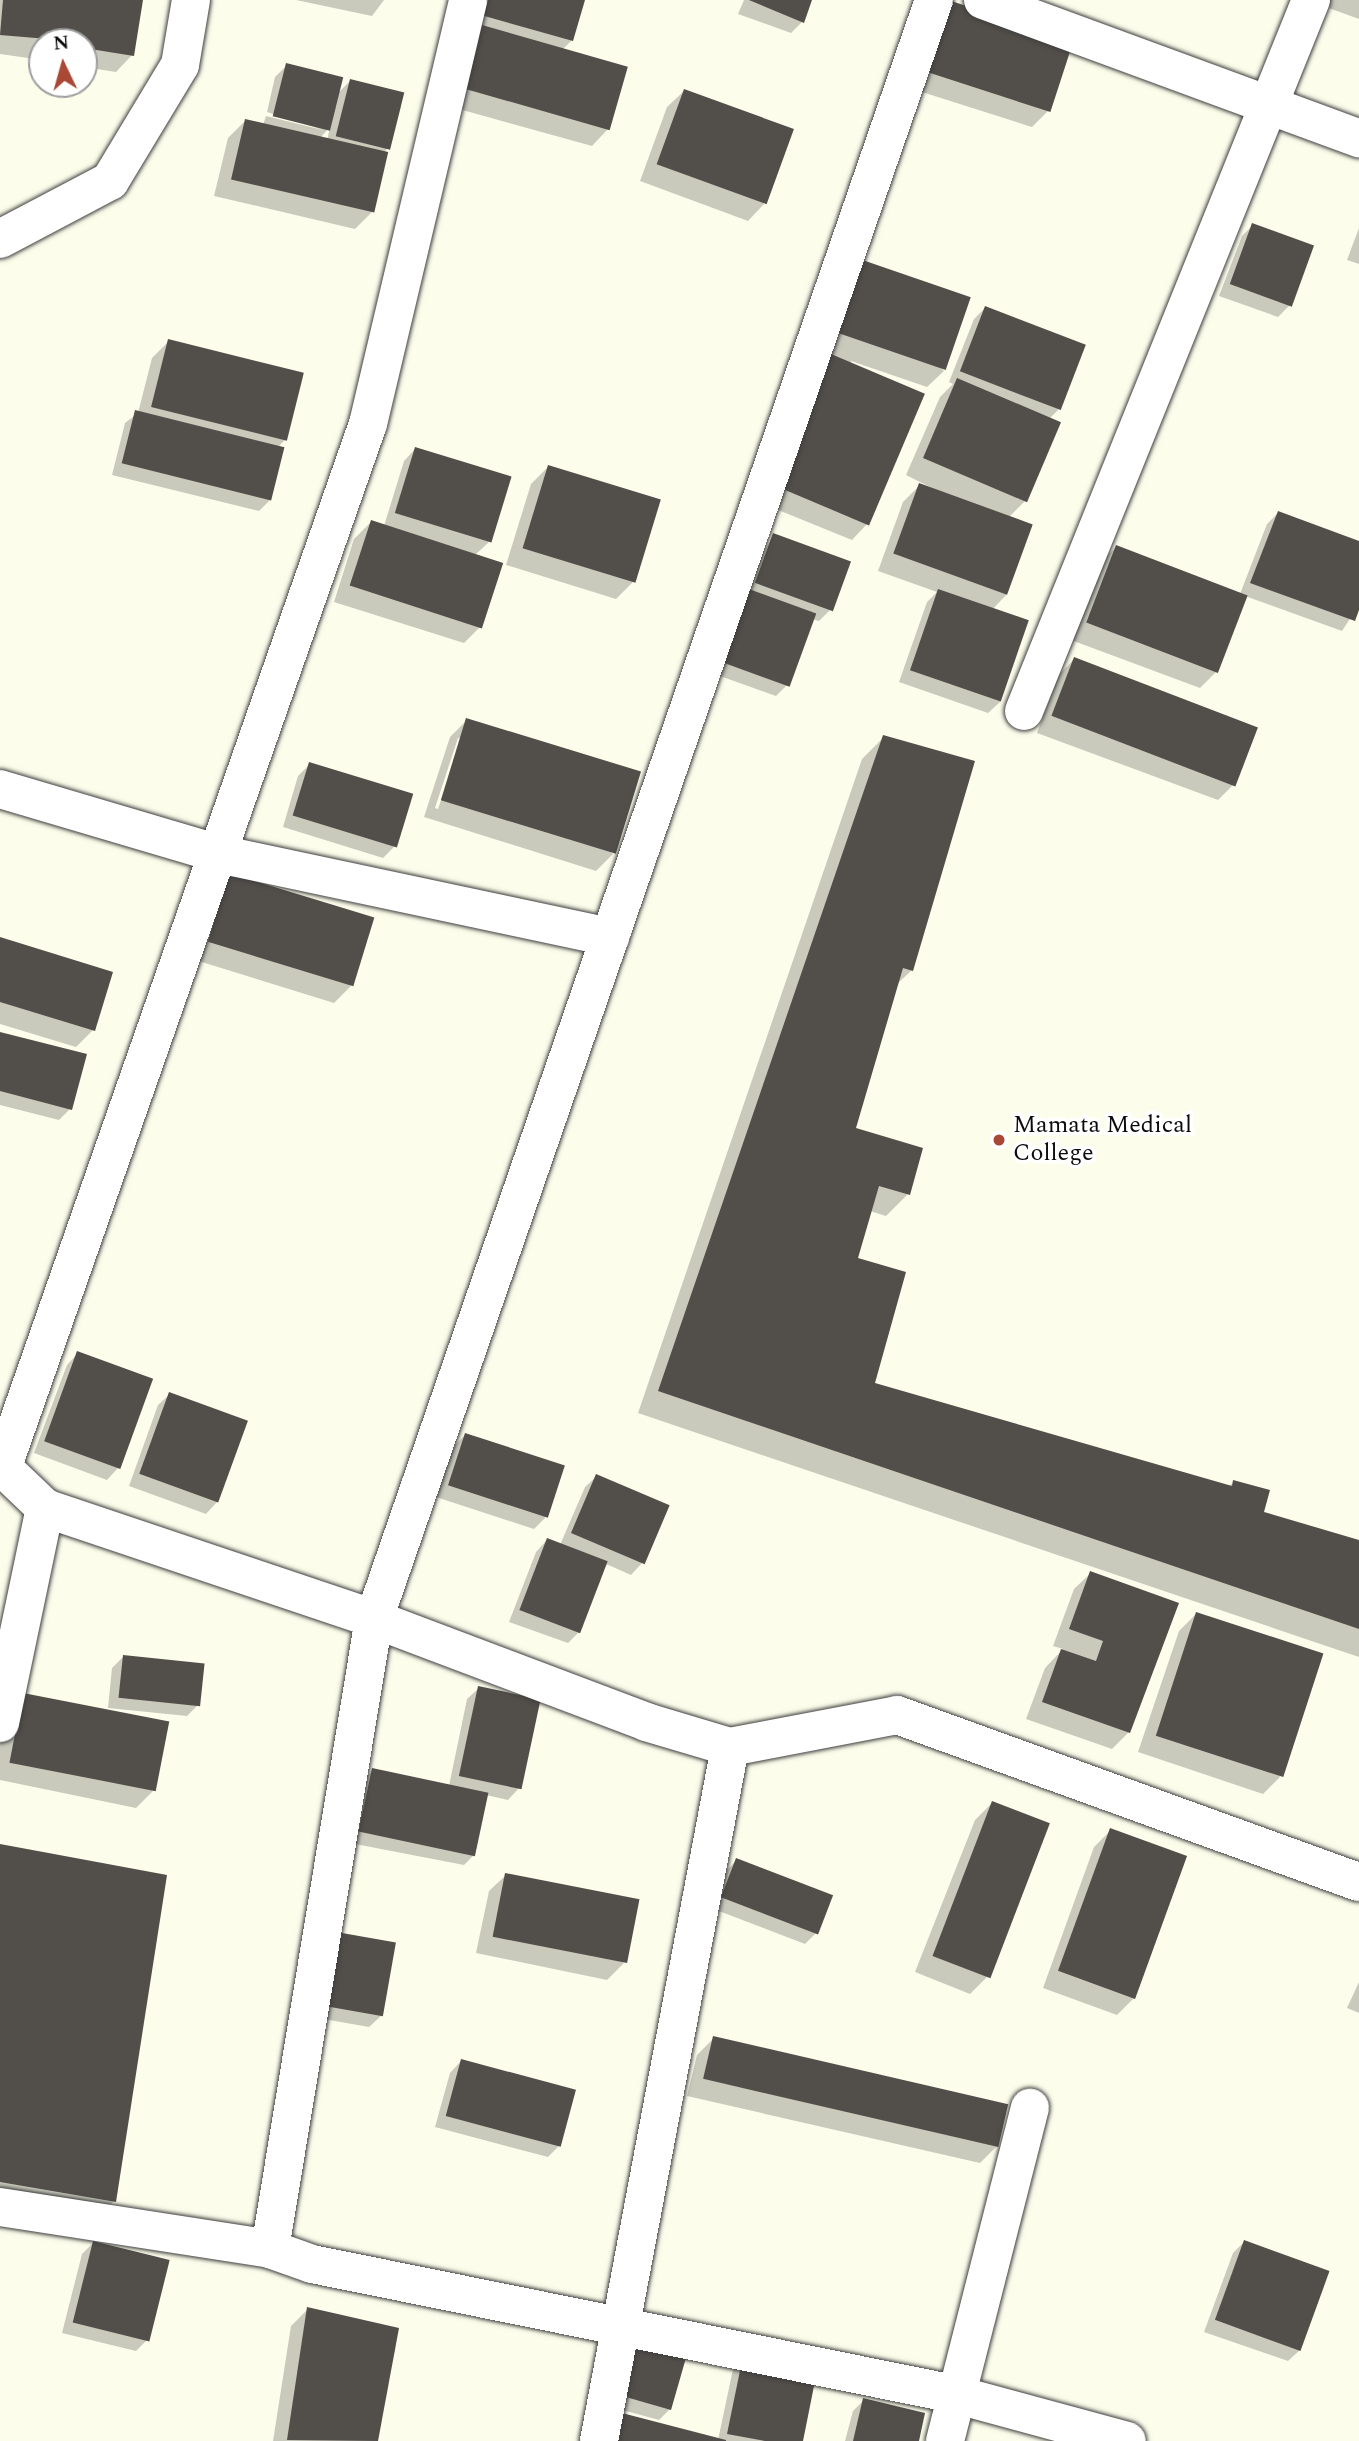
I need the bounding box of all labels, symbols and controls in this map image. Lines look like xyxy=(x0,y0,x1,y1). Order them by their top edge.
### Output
north arrow xyxy=(28,28,98,98)
text: N xyxy=(52,28,70,59)
place label: Mamata Medical College xyxy=(1013,1112,1192,1168)
marker: Mamata Medical College xyxy=(991,1132,1007,1148)

